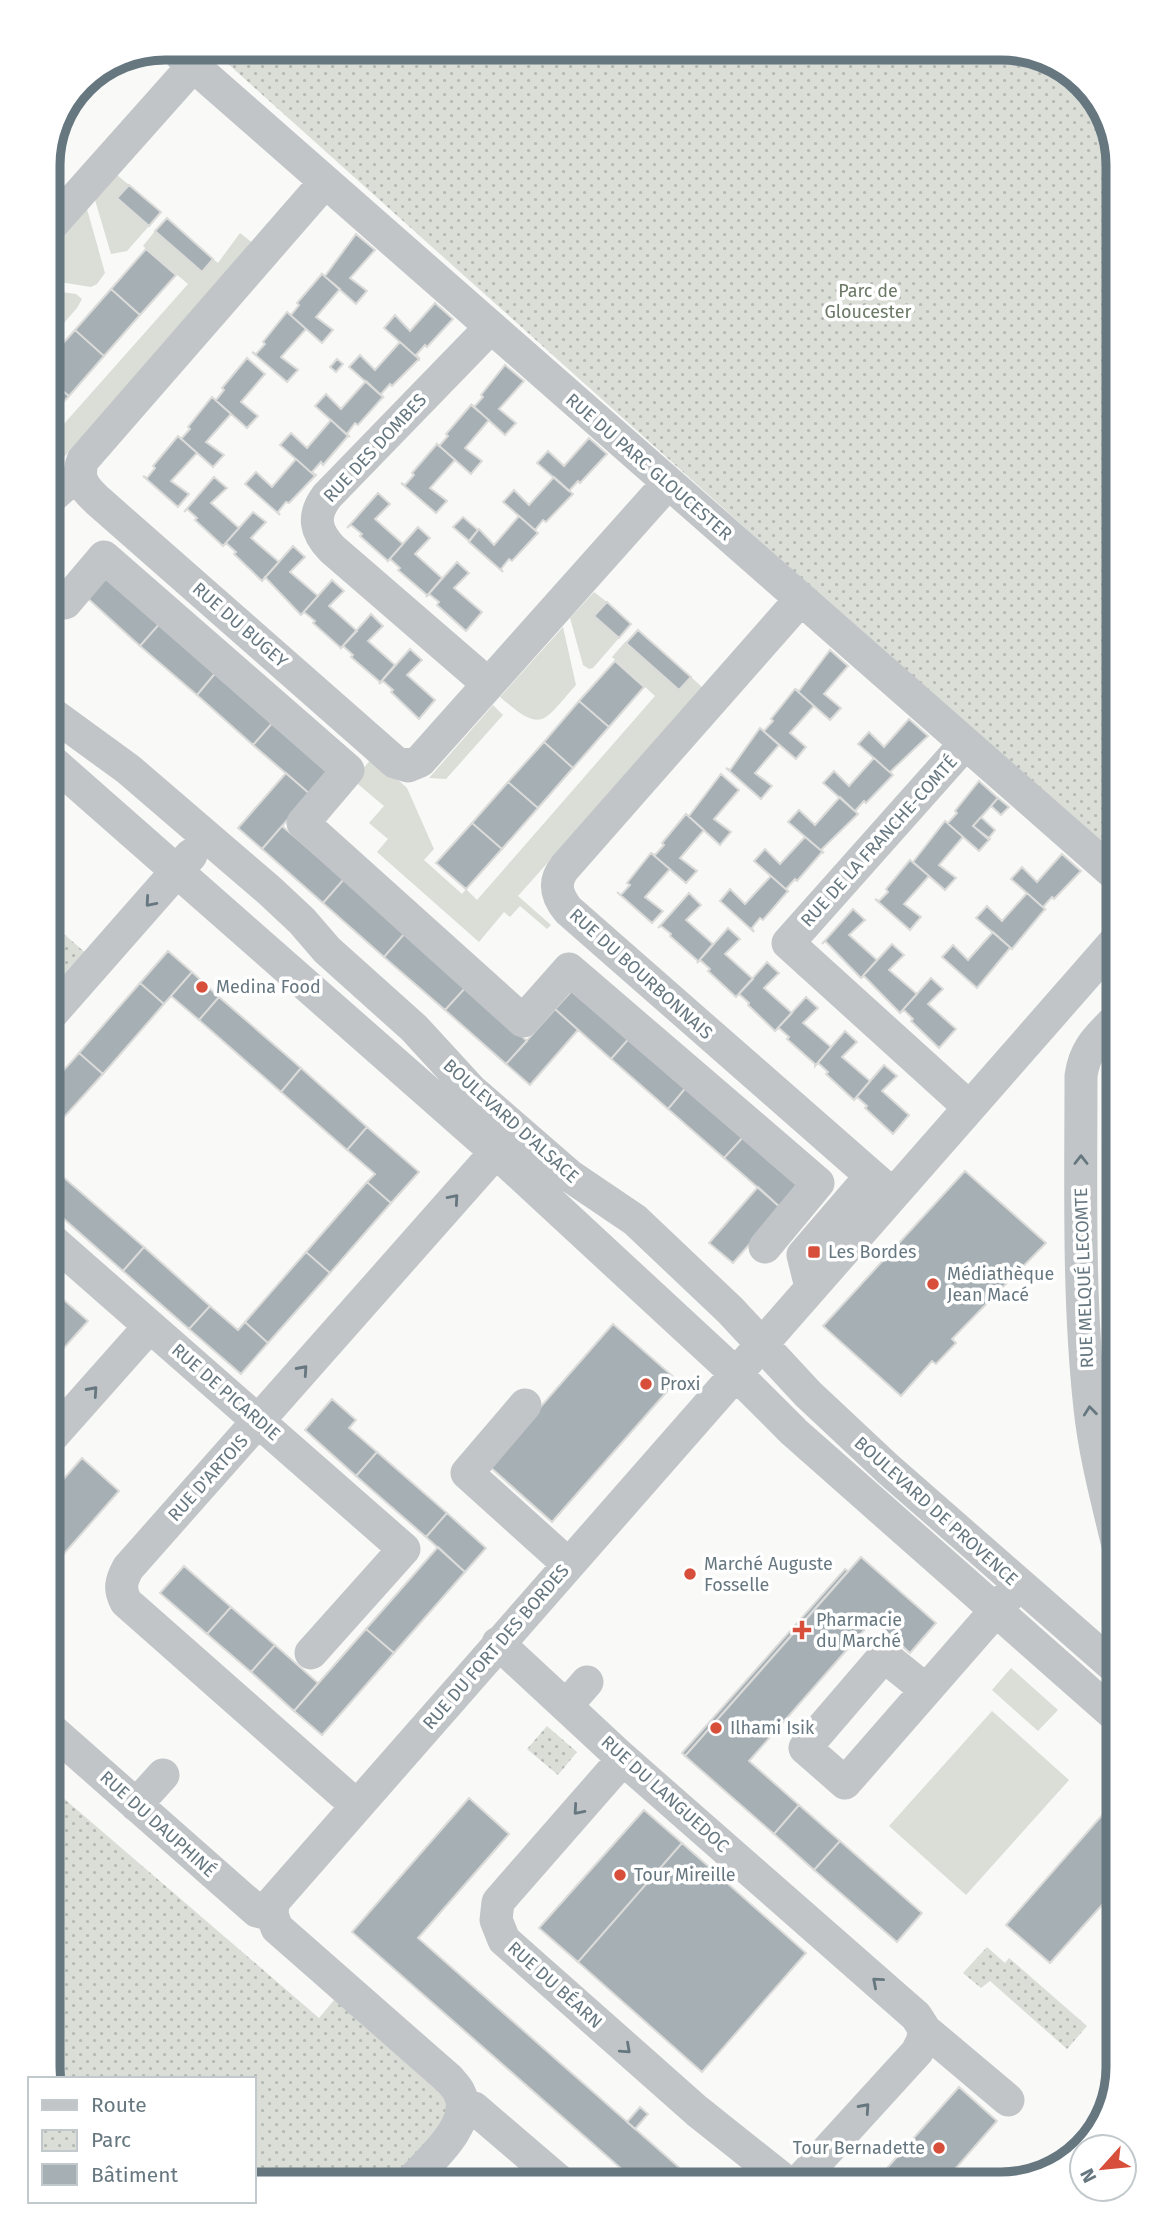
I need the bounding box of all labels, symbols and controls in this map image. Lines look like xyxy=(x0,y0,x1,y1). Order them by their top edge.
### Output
park label: Parc de Gloucester xyxy=(825,280,912,323)
street label: RUE DES DOMBES xyxy=(319,389,431,507)
street label: RUE DU PARC GLOUCESTER xyxy=(561,389,737,545)
street label: RUE DU BUGEY xyxy=(188,578,292,672)
street label: RUE DE LA FRANCHE-COMTÉ xyxy=(795,750,962,931)
one-way arrow xyxy=(146,894,158,907)
street label: RUE DU BOURBONNAIS xyxy=(565,904,717,1044)
place label: Medina Food xyxy=(216,976,321,998)
marker: Medina Food xyxy=(194,979,210,995)
street label: BOULEVARD D'ALSACE xyxy=(439,1054,583,1188)
one-way arrow xyxy=(1073,1154,1089,1165)
street label: RUE MELQUÉ LECOMTE xyxy=(1069,1187,1098,1369)
one-way arrow xyxy=(446,1195,458,1208)
place label: Les Bordes xyxy=(828,1241,916,1263)
marker: Les Bordes xyxy=(806,1244,822,1260)
place label: Médiathèque Jean Macé xyxy=(947,1263,1054,1306)
marker: Médiathèque Jean Macé xyxy=(925,1276,941,1292)
street label: RUE DE PICARDIE xyxy=(167,1339,285,1445)
one-way arrow xyxy=(295,1365,307,1378)
place label: Proxi xyxy=(660,1373,701,1395)
marker: Proxi xyxy=(638,1376,654,1392)
one-way arrow xyxy=(84,1386,97,1399)
one-way arrow xyxy=(1083,1406,1098,1417)
street label: RUE D'ARTOIS xyxy=(163,1430,253,1526)
street label: BOULEVARD DE PROVENCE xyxy=(850,1432,1022,1590)
place label: Marché Auguste Fosselle xyxy=(704,1553,833,1596)
street label: RUE DU FORT DES BORDES xyxy=(418,1560,574,1734)
marker: Marché Auguste Fosselle xyxy=(682,1566,698,1582)
place label: Pharmacie du Marché xyxy=(816,1609,902,1652)
marker: Pharmacie du Marché xyxy=(794,1622,810,1638)
place label: Ilhami Isik xyxy=(730,1717,815,1739)
marker: Ilhami Isik xyxy=(708,1720,724,1736)
street label: RUE DU LANGUEDOC xyxy=(597,1731,733,1857)
street label: RUE DU DAUPHINÉ xyxy=(95,1765,221,1882)
one-way arrow xyxy=(574,1802,586,1815)
place label: Tour Mireille xyxy=(634,1864,736,1886)
marker: Tour Mireille xyxy=(612,1867,628,1883)
street label: RUE DU BÉARN xyxy=(503,1936,607,2033)
one-way arrow xyxy=(872,1978,885,1990)
one-way arrow xyxy=(618,2041,631,2053)
legend xyxy=(28,2077,256,2203)
text: Route xyxy=(91,2092,147,2118)
one-way arrow xyxy=(857,2103,870,2116)
text: Parc xyxy=(91,2127,131,2153)
north arrow xyxy=(1068,2133,1138,2203)
place label: Tour Bernadette xyxy=(793,2137,925,2159)
marker: Tour Bernadette xyxy=(931,2140,947,2156)
text: Bâtiment xyxy=(91,2162,178,2188)
text: N xyxy=(1075,2165,1101,2186)

